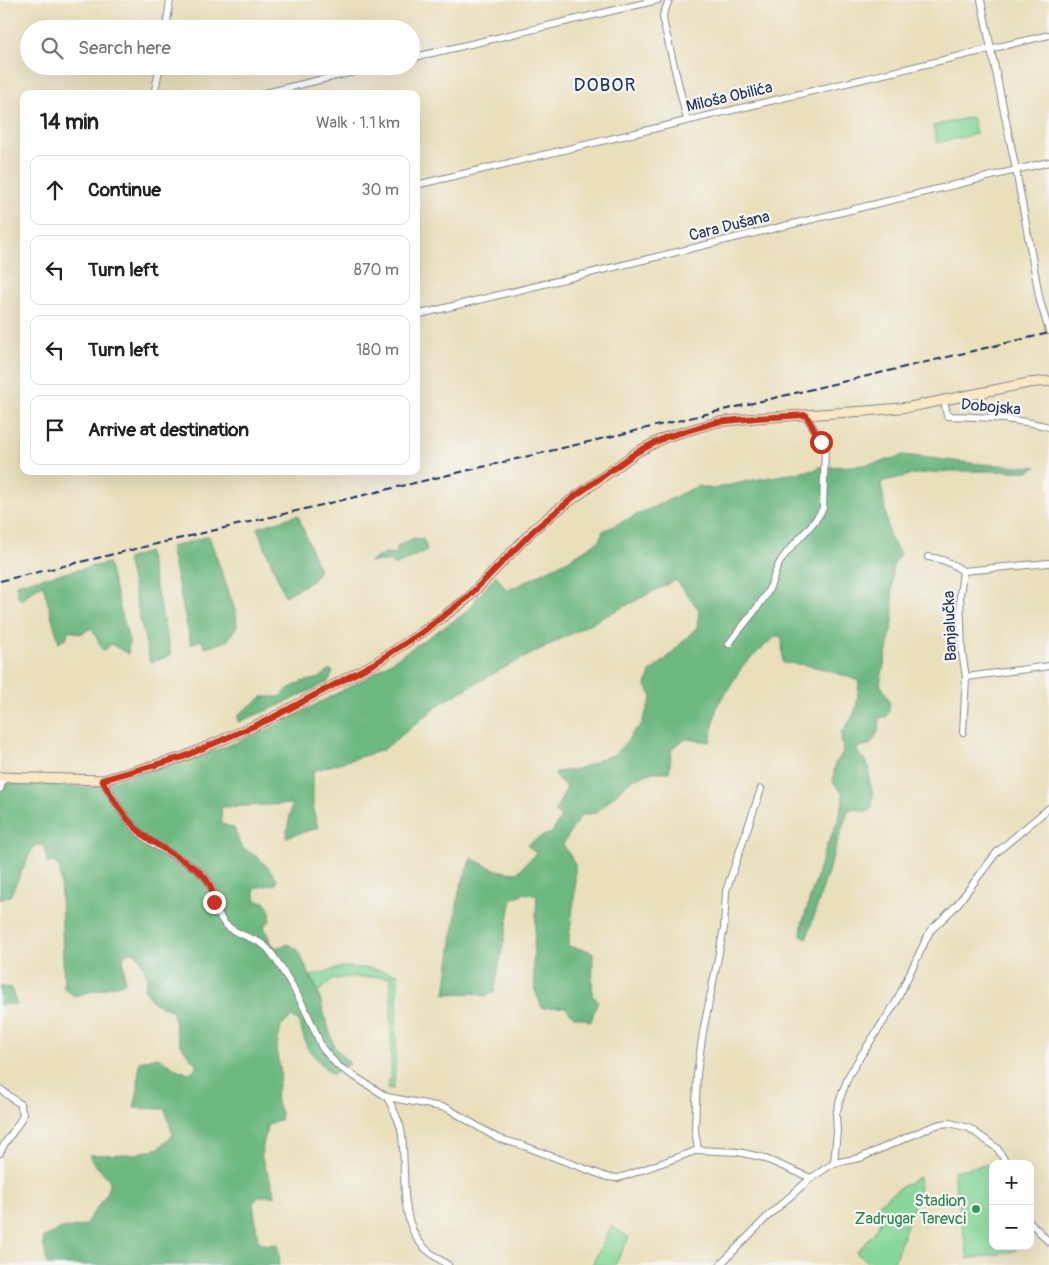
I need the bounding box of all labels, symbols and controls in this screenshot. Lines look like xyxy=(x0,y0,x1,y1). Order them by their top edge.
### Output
search box xyxy=(20,20,420,75)
icon: search xyxy=(38,34,66,62)
text: Search here xyxy=(78,36,171,60)
district label: DOBOR xyxy=(574,73,636,97)
street label: Miloša Obilića xyxy=(684,77,774,117)
text: 14 min xyxy=(40,109,99,136)
text: Walk · 1.1 km xyxy=(316,113,400,133)
icon: ahead xyxy=(41,176,69,204)
text: Continue xyxy=(88,178,161,202)
text: 30 m xyxy=(361,180,399,200)
street label: Cara Dušana xyxy=(687,206,772,246)
icon: left xyxy=(41,256,69,284)
text: Turn left xyxy=(88,258,158,282)
text: 870 m xyxy=(354,260,399,280)
icon: left xyxy=(41,336,69,364)
text: Turn left xyxy=(88,338,158,362)
text: 180 m xyxy=(356,340,399,360)
street label: Dobojska xyxy=(960,394,1022,420)
icon: arrive xyxy=(41,416,69,444)
text: Arrive at destination xyxy=(88,418,249,442)
route start xyxy=(810,431,833,454)
street label: Banjalučka xyxy=(939,590,961,662)
route end xyxy=(203,891,226,914)
map controls xyxy=(989,1160,1034,1250)
button: + xyxy=(989,1160,1034,1205)
place label: Stadion Zadrugar Tarevci xyxy=(855,1191,966,1229)
marker: Stadion Zadrugar Tarevci xyxy=(970,1203,982,1215)
button: − xyxy=(989,1205,1034,1250)

